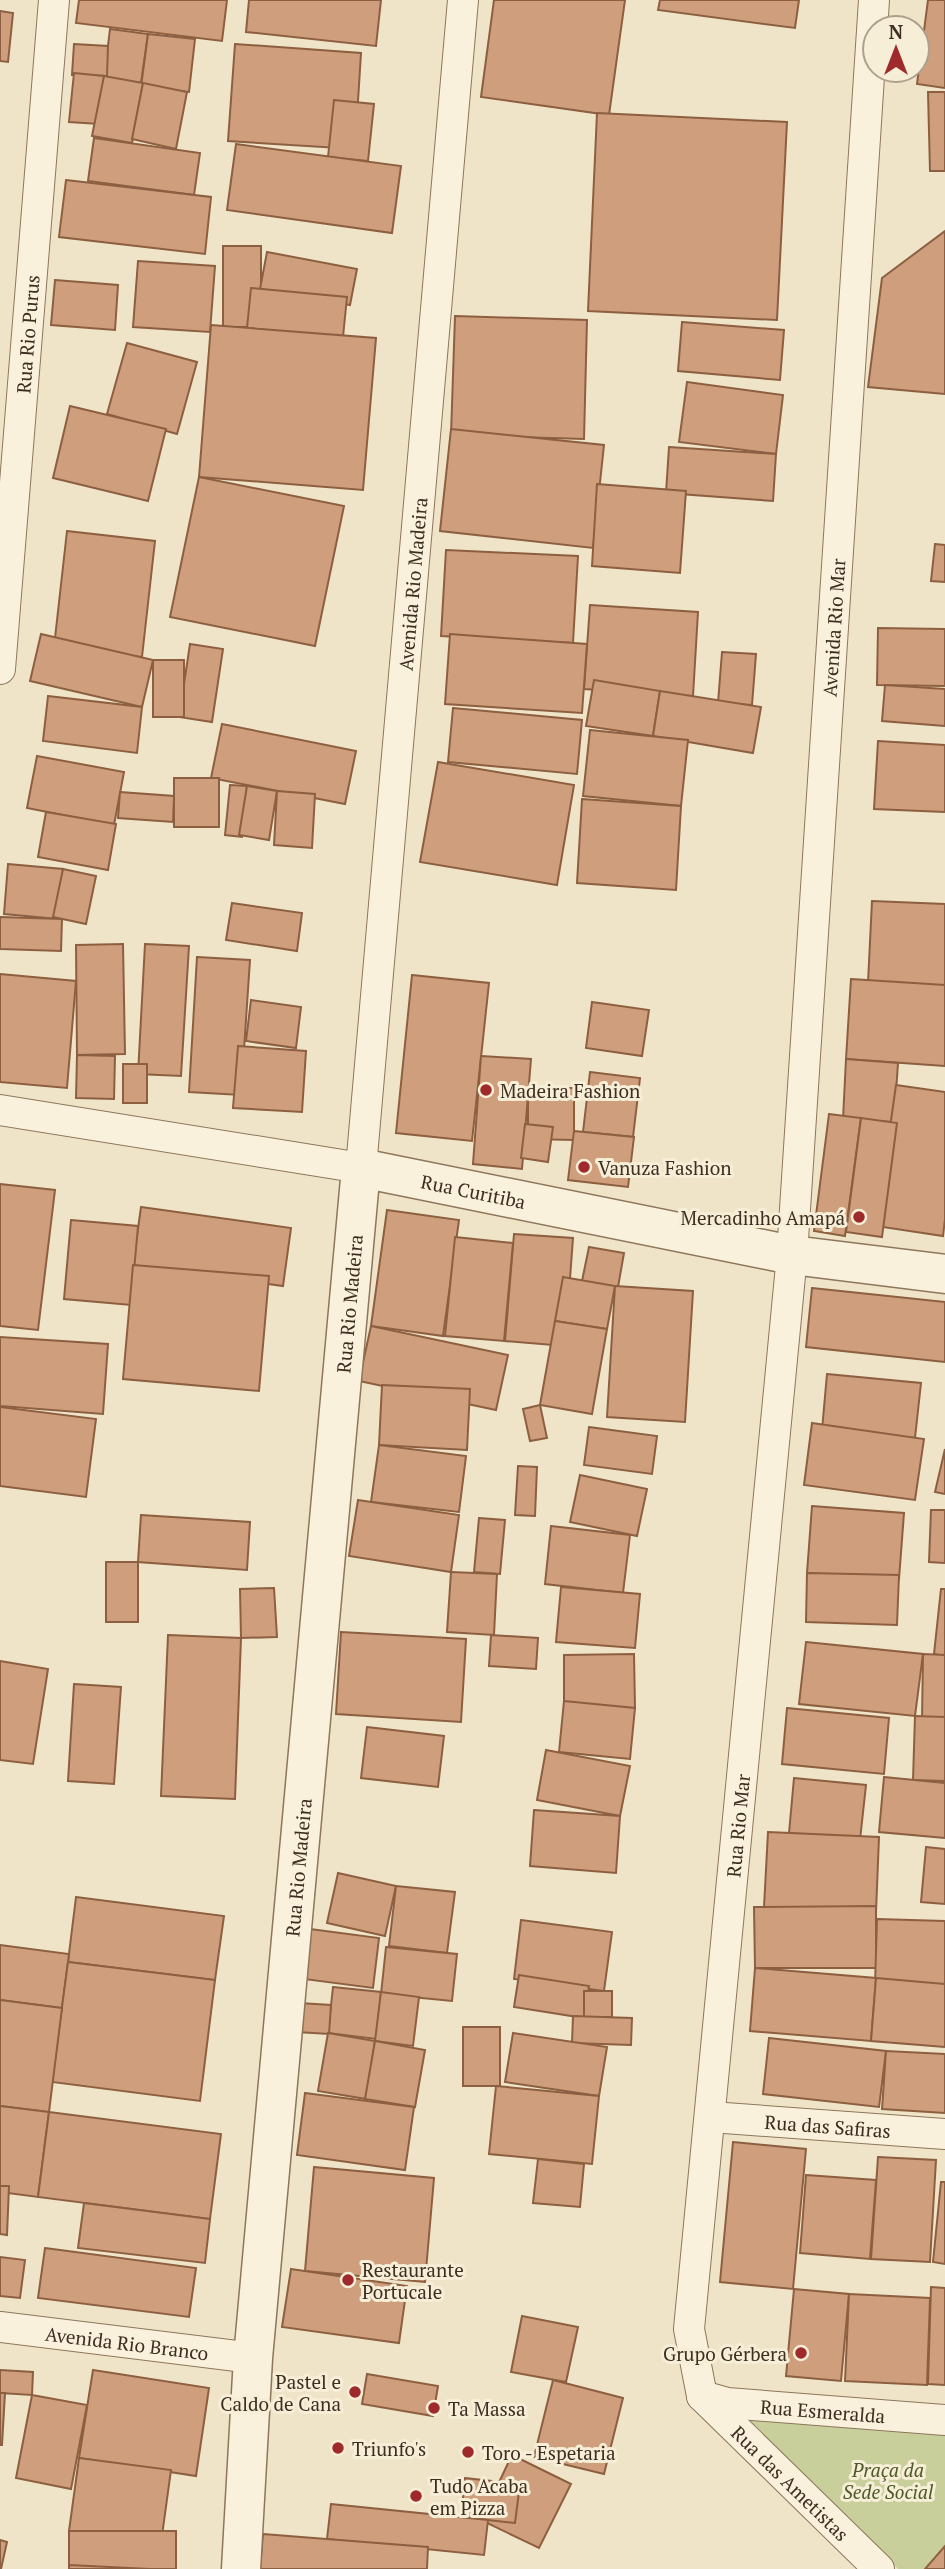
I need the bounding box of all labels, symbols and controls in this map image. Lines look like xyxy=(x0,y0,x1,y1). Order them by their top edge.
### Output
north arrow xyxy=(861,14,931,84)
text: N xyxy=(889,19,904,44)
street label: Rua Rio Purus xyxy=(10,274,44,394)
street label: Avenida Rio Madeira xyxy=(392,496,432,672)
street label: Avenida Rio Mar xyxy=(816,557,850,698)
place label: Madeira Fashion xyxy=(500,1078,640,1103)
marker: Madeira Fashion xyxy=(478,1082,494,1098)
place label: Vanuza Fashion xyxy=(598,1155,732,1180)
marker: Vanuza Fashion xyxy=(576,1159,592,1175)
street label: Rua Curitiba xyxy=(419,1168,528,1214)
place label: Mercadinho Amapá xyxy=(680,1205,845,1230)
marker: Mercadinho Amapá xyxy=(851,1209,867,1225)
street label: Rua Rio Madeira xyxy=(330,1233,367,1374)
street label: Rua Rio Mar xyxy=(720,1772,755,1878)
street label: Rua Rio Madeira xyxy=(279,1797,316,1938)
street label: Rua das Safiras xyxy=(764,2108,892,2143)
place label: Restaurante Portucale xyxy=(362,2257,464,2304)
marker: Restaurante Portucale xyxy=(340,2272,356,2288)
street label: Avenida Rio Branco xyxy=(44,2320,210,2365)
place label: Grupo Gérbera xyxy=(663,2341,787,2366)
marker: Grupo Gérbera xyxy=(793,2345,809,2361)
place label: Pastel e Caldo de Cana xyxy=(220,2369,341,2416)
marker: Pastel e Caldo de Cana xyxy=(347,2384,363,2400)
street label: Rua Esmeralda xyxy=(759,2393,887,2428)
place label: Ta Massa xyxy=(448,2396,526,2421)
marker: Ta Massa xyxy=(426,2400,442,2416)
street label: Rua das Ametistas xyxy=(727,2420,855,2546)
place label: Triunfo's xyxy=(352,2436,426,2461)
marker: Triunfo's xyxy=(330,2440,346,2456)
place label: Toro - Espetaria xyxy=(482,2440,616,2465)
marker: Toro - Espetaria xyxy=(460,2444,476,2460)
park label: Praça da Sede Social xyxy=(843,2457,934,2504)
place label: Tudo Acaba em Pizza xyxy=(430,2473,529,2520)
marker: Tudo Acaba em Pizza xyxy=(408,2488,424,2504)

